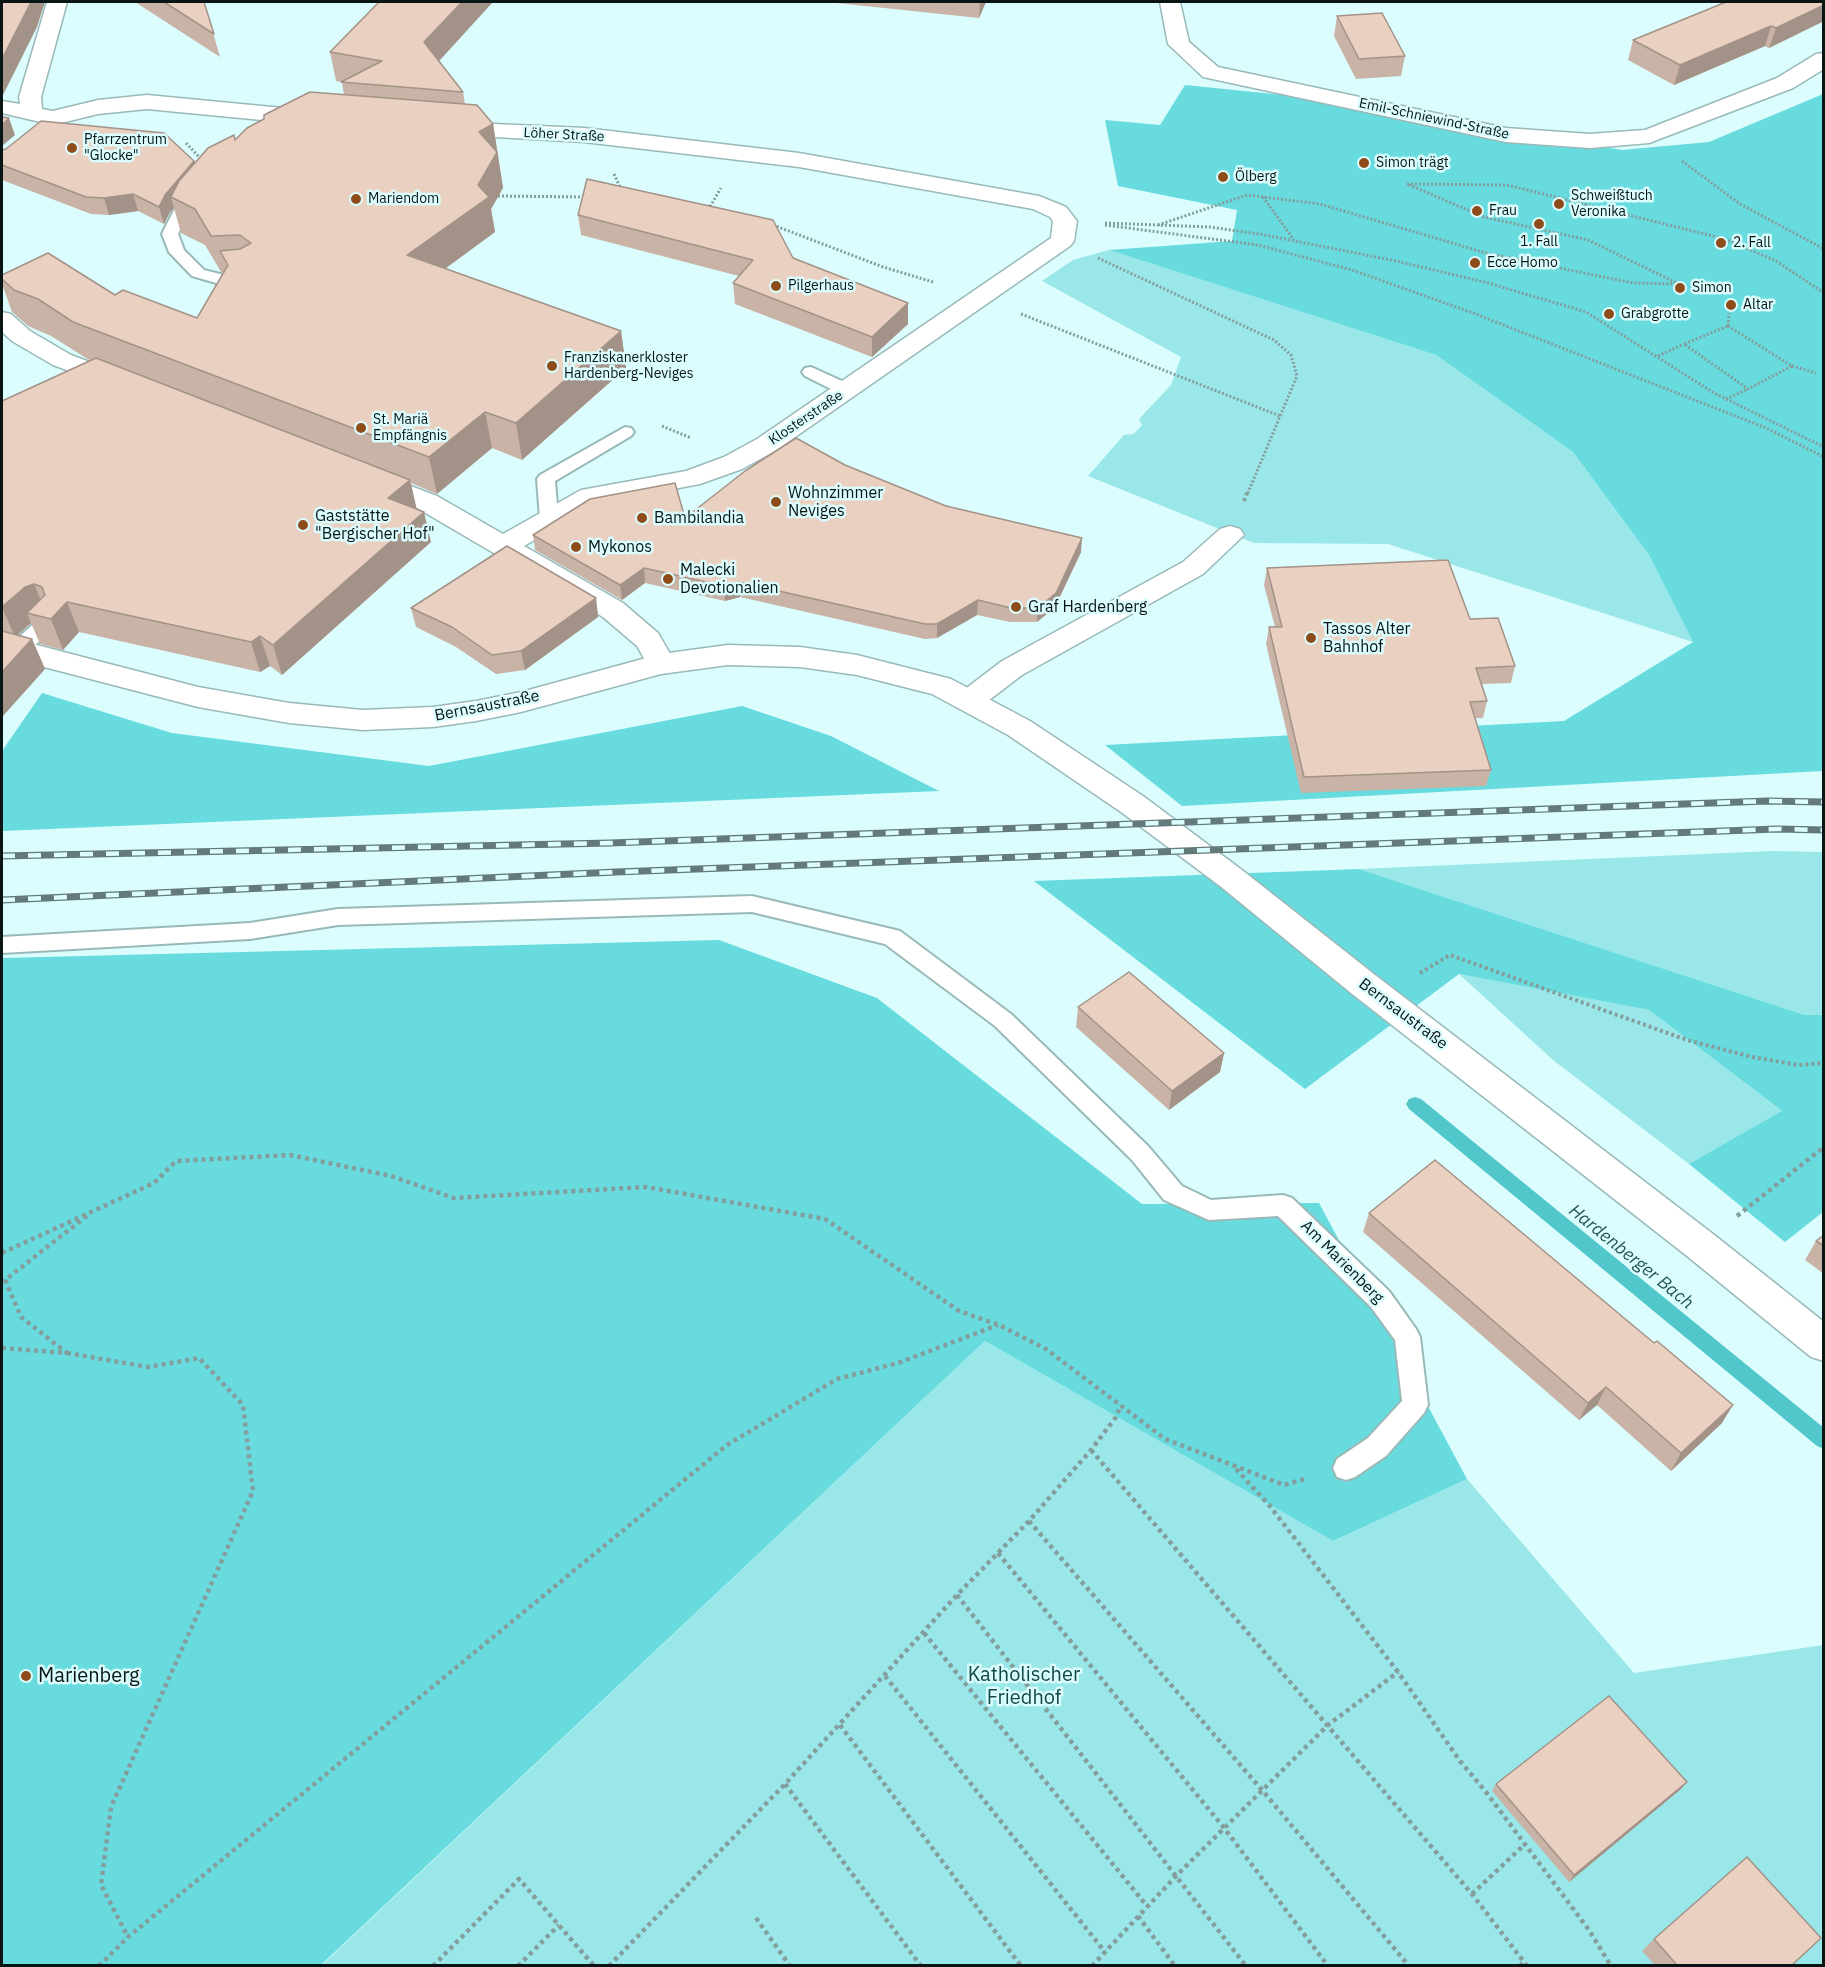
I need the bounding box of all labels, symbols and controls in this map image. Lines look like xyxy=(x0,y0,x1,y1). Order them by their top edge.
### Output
street label: Emil-Schniewind-Straße xyxy=(1357,95,1511,143)
street label: Löher Straße xyxy=(523,124,605,146)
place label: Pfarrzentrum "Glocke" xyxy=(84,132,167,164)
marker: Pfarrzentrum "Glocke" xyxy=(65,141,79,155)
place label: Simon trägt xyxy=(1376,155,1449,171)
marker: Simon trägt xyxy=(1357,156,1371,170)
place label: Ölberg xyxy=(1235,169,1277,185)
marker: Ölberg xyxy=(1216,170,1230,184)
place label: Schweißtuch Veronika xyxy=(1571,188,1653,220)
place label: Mariendom xyxy=(368,191,439,207)
marker: Mariendom xyxy=(349,192,363,206)
marker: Schweißtuch Veronika xyxy=(1552,197,1566,211)
place label: Frau xyxy=(1489,203,1517,219)
marker: Frau xyxy=(1470,204,1484,218)
marker: 1. Fall xyxy=(1532,217,1546,231)
place label: 1. Fall xyxy=(1520,234,1558,250)
place label: 2. Fall xyxy=(1733,235,1771,251)
marker: 2. Fall xyxy=(1714,236,1728,250)
place label: Ecce Homo xyxy=(1487,255,1558,271)
marker: Ecce Homo xyxy=(1468,256,1482,270)
place label: Pilgerhaus xyxy=(788,278,854,294)
marker: Pilgerhaus xyxy=(769,279,783,293)
place label: Simon xyxy=(1692,280,1732,296)
marker: Simon xyxy=(1673,281,1687,295)
place label: Altar xyxy=(1743,297,1773,313)
marker: Altar xyxy=(1724,298,1738,312)
place label: Grabgrotte xyxy=(1621,306,1689,322)
marker: Grabgrotte xyxy=(1602,307,1616,321)
place label: Franziskanerkloster Hardenberg-Neviges xyxy=(564,350,693,382)
marker: Franziskanerkloster Hardenberg-Neviges xyxy=(545,359,559,373)
street label: Klosterstraße xyxy=(766,387,846,449)
place label: St. Mariä Empfängnis xyxy=(373,412,447,444)
marker: St. Mariä Empfängnis xyxy=(354,421,368,435)
place label: Wohnzimmer Neviges xyxy=(788,483,883,521)
marker: Wohnzimmer Neviges xyxy=(769,495,783,509)
place label: Gaststätte "Bergischer Hof" xyxy=(315,506,435,544)
place label: Bambilandia xyxy=(654,508,744,528)
marker: Bambilandia xyxy=(635,511,649,525)
marker: Gaststätte "Bergischer Hof" xyxy=(296,518,310,532)
place label: Mykonos xyxy=(588,537,652,557)
marker: Mykonos xyxy=(569,540,583,554)
place label: Malecki Devotionalien xyxy=(680,560,779,598)
marker: Malecki Devotionalien xyxy=(661,572,675,586)
place label: Graf Hardenberg xyxy=(1028,597,1147,617)
marker: Graf Hardenberg xyxy=(1009,600,1023,614)
place label: Tassos Alter Bahnhof xyxy=(1323,619,1410,657)
marker: Tassos Alter Bahnhof xyxy=(1304,631,1318,645)
street label: Bernsaustraße xyxy=(433,686,541,726)
street label: Bernsaustraße xyxy=(1355,974,1451,1054)
water label: Hardenberger Bach xyxy=(1564,1200,1698,1314)
street label: Am Marienberg xyxy=(1297,1217,1387,1307)
park label: Katholischer Friedhof xyxy=(968,1663,1080,1710)
place label: Marienberg xyxy=(38,1664,140,1688)
marker: Marienberg xyxy=(19,1669,33,1683)

